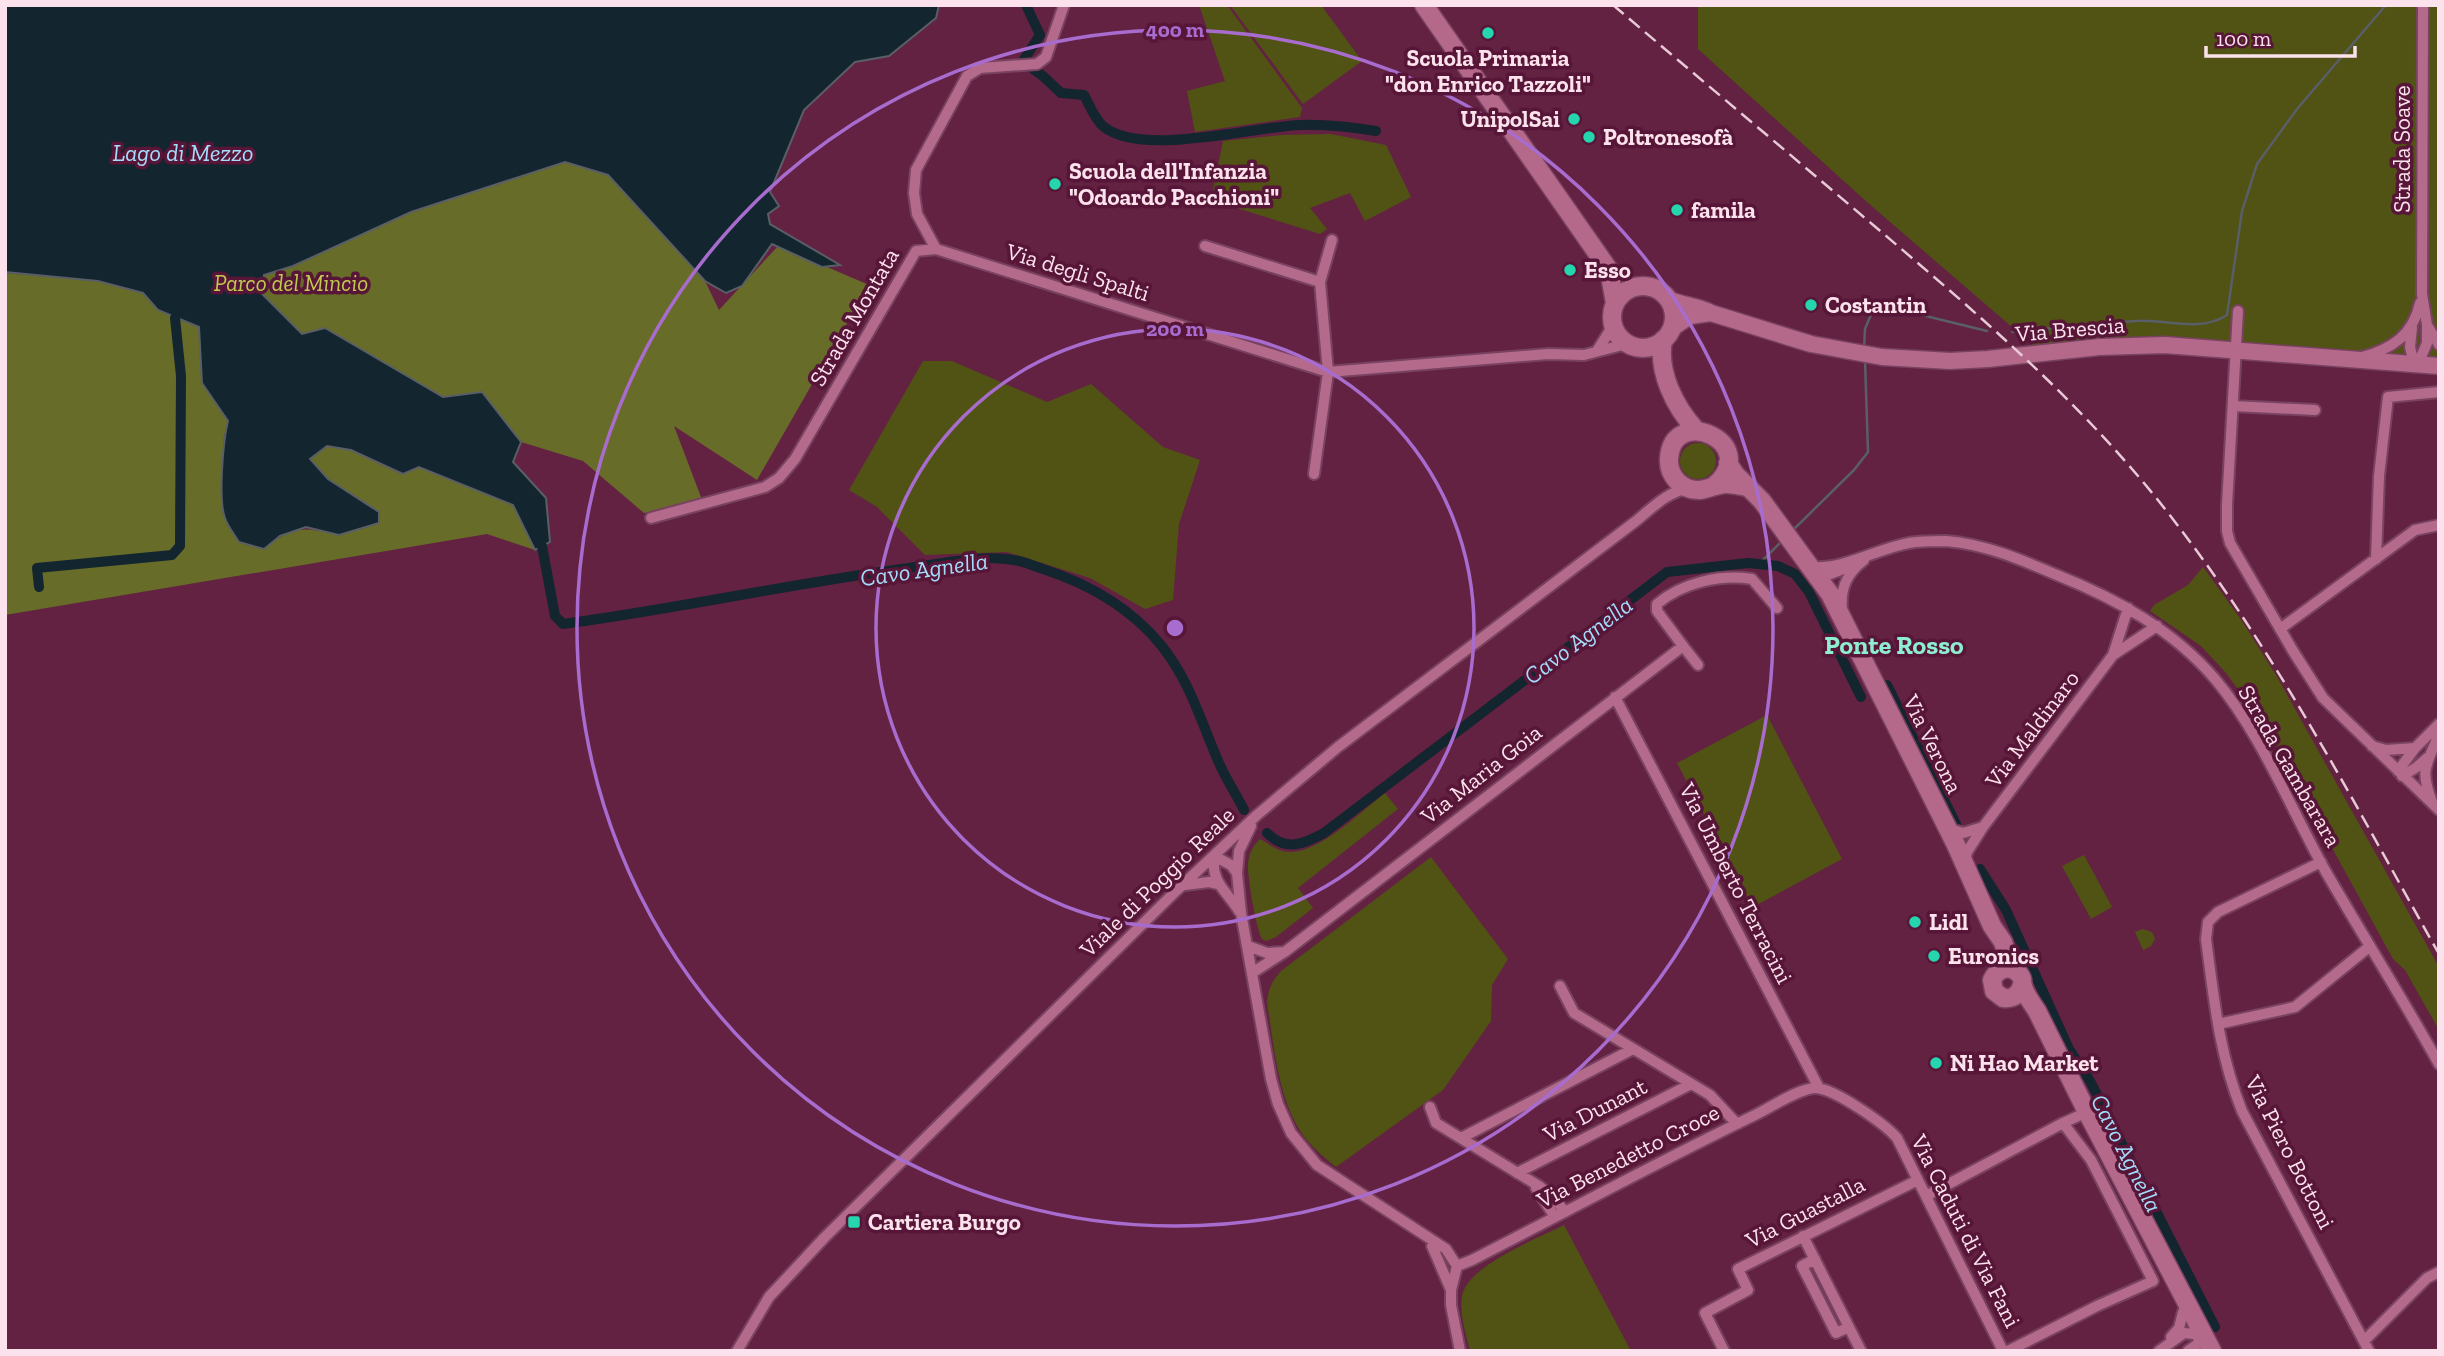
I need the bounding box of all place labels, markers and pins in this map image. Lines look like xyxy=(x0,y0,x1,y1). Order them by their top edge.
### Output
marker: Scuola Primaria "don Enrico Tazzoli" xyxy=(1480,25,1496,41)
place label: Scuola Primaria "don Enrico Tazzoli" xyxy=(1385,44,1591,98)
place label: UnipolSai xyxy=(1461,105,1560,133)
marker: UnipolSai xyxy=(1566,111,1582,127)
place label: Poltronesofà xyxy=(1603,123,1733,151)
marker: Poltronesofà xyxy=(1581,129,1597,145)
place label: Scuola dell'Infanzia "Odoardo Pacchioni" xyxy=(1069,157,1279,211)
marker: Scuola dell'Infanzia "Odoardo Pacchioni" xyxy=(1047,176,1063,192)
place label: famila xyxy=(1691,196,1756,224)
marker: famila xyxy=(1669,202,1685,218)
place label: Esso xyxy=(1584,256,1631,284)
marker: Esso xyxy=(1562,262,1578,278)
place label: Costantin xyxy=(1825,291,1927,319)
marker: Costantin xyxy=(1803,297,1819,313)
centre of rings xyxy=(1163,616,1187,640)
place label: Lidl xyxy=(1929,908,1969,936)
marker: Lidl xyxy=(1907,914,1923,930)
place label: Euronics xyxy=(1948,942,2039,970)
marker: Euronics xyxy=(1926,948,1942,964)
place label: Ni Hao Market xyxy=(1950,1049,2099,1077)
marker: Ni Hao Market xyxy=(1928,1055,1944,1071)
place label: Cartiera Burgo xyxy=(868,1208,1021,1236)
marker: Cartiera Burgo xyxy=(846,1214,862,1230)

